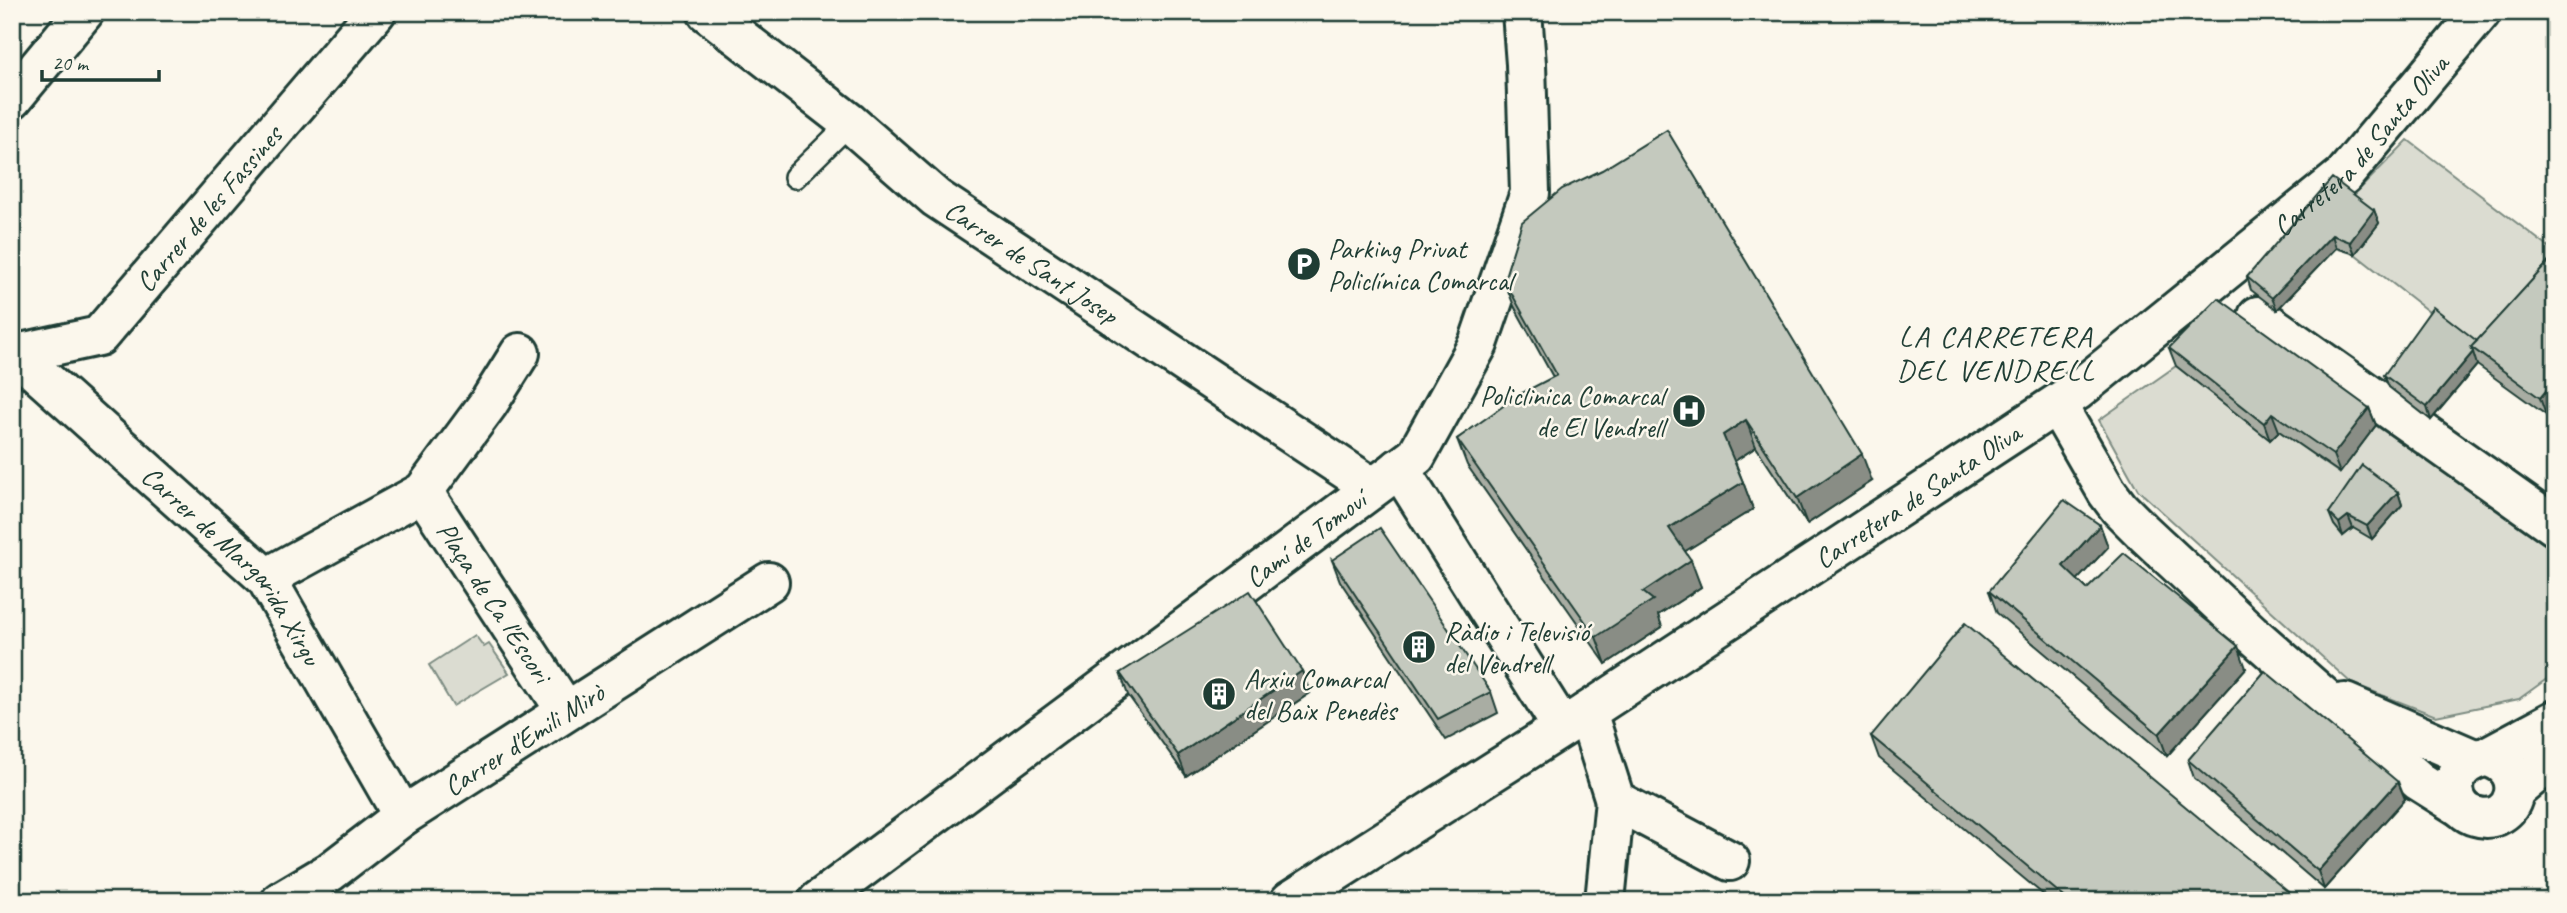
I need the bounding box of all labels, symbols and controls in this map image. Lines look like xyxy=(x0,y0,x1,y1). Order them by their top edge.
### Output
scale bar xyxy=(42,38,159,82)
street label: Carretera de Santa Oliva xyxy=(2266,45,2458,244)
text: 20 m xyxy=(52,50,90,76)
street label: Carrer de les Fassines xyxy=(128,117,291,299)
street label: Carrer de Sant Josep xyxy=(938,192,1126,333)
place label: Parking Privat Policlínica Comarcal xyxy=(1328,231,1518,298)
parking icon: Parking Privat Policlínica Comarcal xyxy=(1285,245,1323,283)
district label: LA CARRETERA DEL VENDRELL xyxy=(1897,317,2095,389)
place label: Policlinica Comarcal de El Vendrell xyxy=(1480,378,1669,445)
hospital icon: Policlinica Comarcal de El Vendrell xyxy=(1670,392,1708,430)
street label: Carretera de Santa Oliva xyxy=(1808,414,2029,576)
street label: Carrer de Margarida Xirgu xyxy=(134,458,330,673)
street label: Camí de Tomoví xyxy=(1238,479,1377,595)
street label: Plaça de Ca l'Escori xyxy=(429,515,562,692)
place label: Ràdio i Televisió del Vendrell xyxy=(1444,614,1593,681)
building icon: Ràdio i Televisió del Vendrell xyxy=(1400,628,1438,666)
place label: Arxiu Comarcal del Baix Penedès xyxy=(1244,661,1399,728)
street label: Carrer d'Emili Mirò xyxy=(437,674,612,804)
building icon: Arxiu Comarcal del Baix Penedès xyxy=(1200,675,1238,713)

